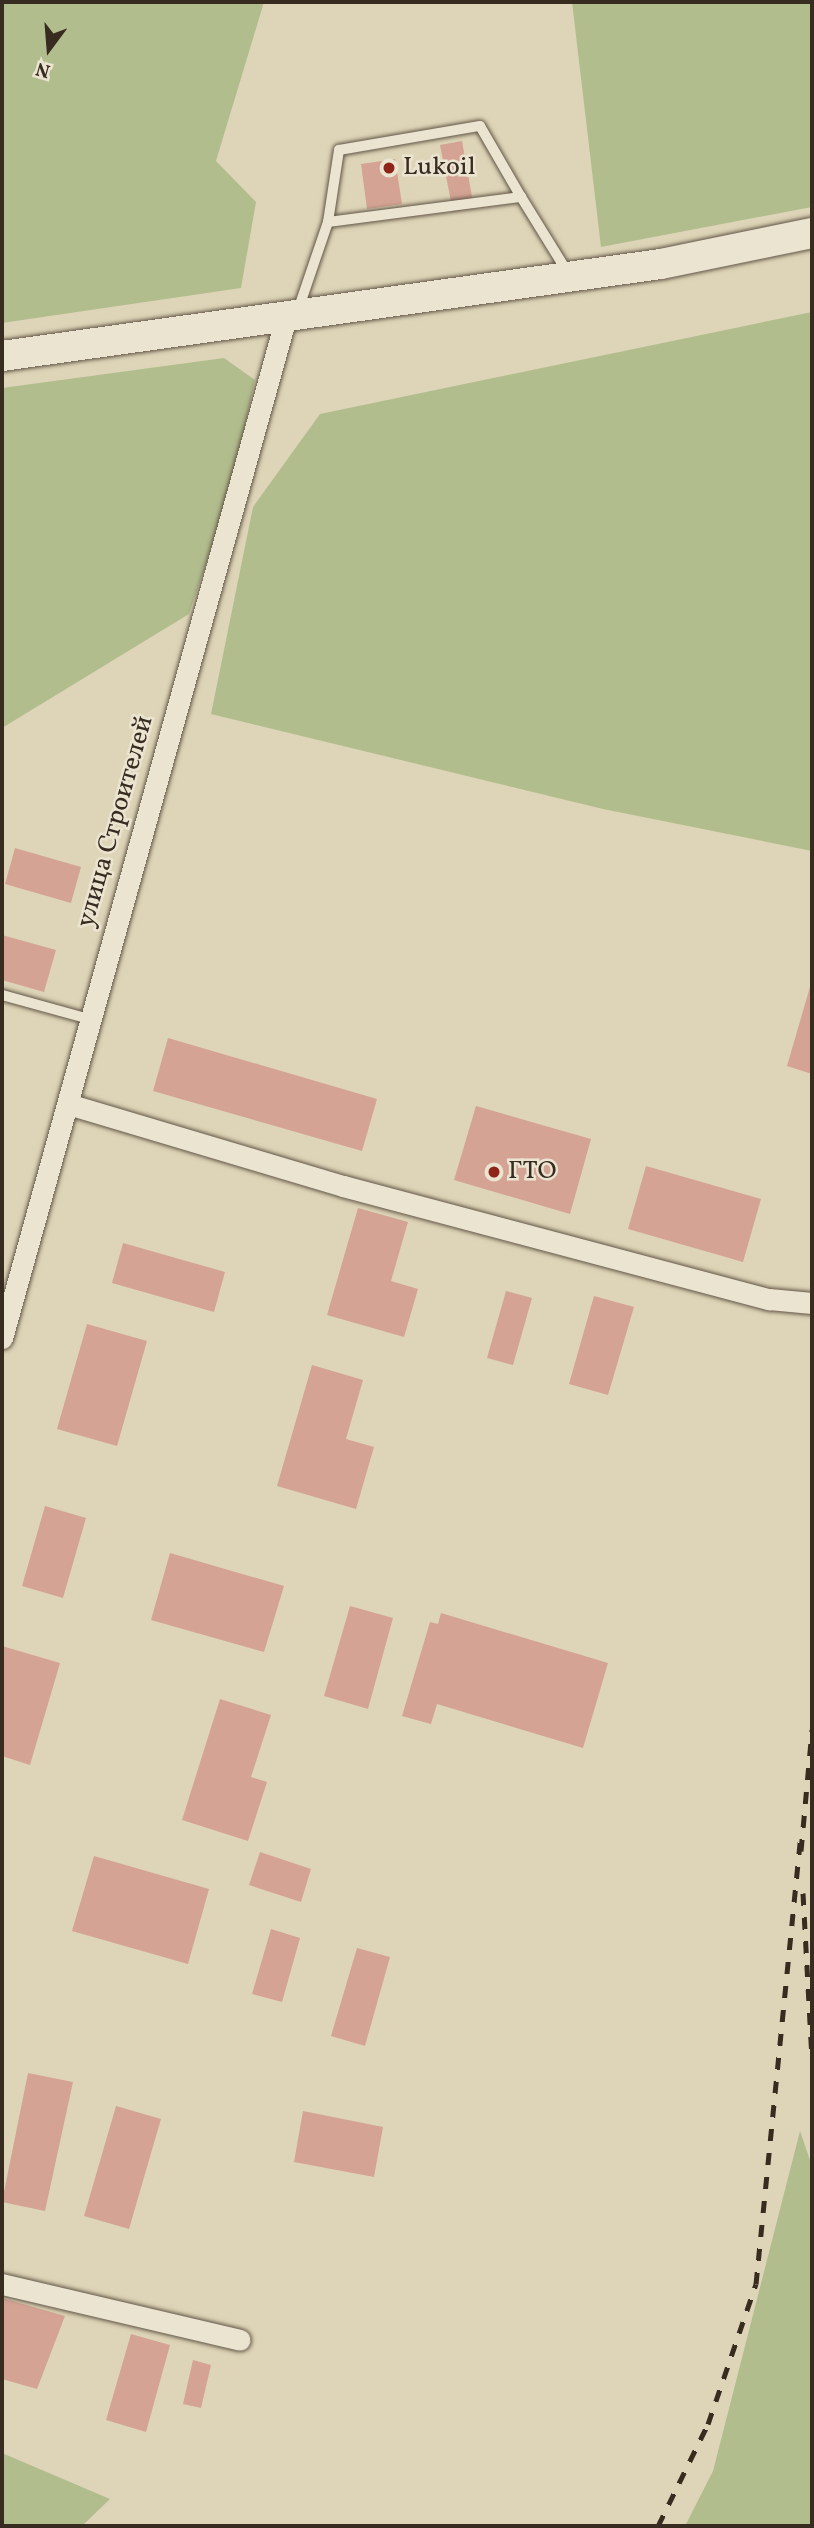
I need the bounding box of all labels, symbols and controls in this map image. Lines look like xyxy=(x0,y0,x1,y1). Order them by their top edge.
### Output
north arrow xyxy=(14,14,84,84)
text: N xyxy=(33,55,53,84)
place label: Lukoil xyxy=(403,152,475,184)
marker: Lukoil xyxy=(381,160,397,176)
street label: улица Строителей xyxy=(71,713,161,931)
place label: ГТО xyxy=(508,1156,557,1188)
marker: ГТО xyxy=(486,1164,502,1180)

